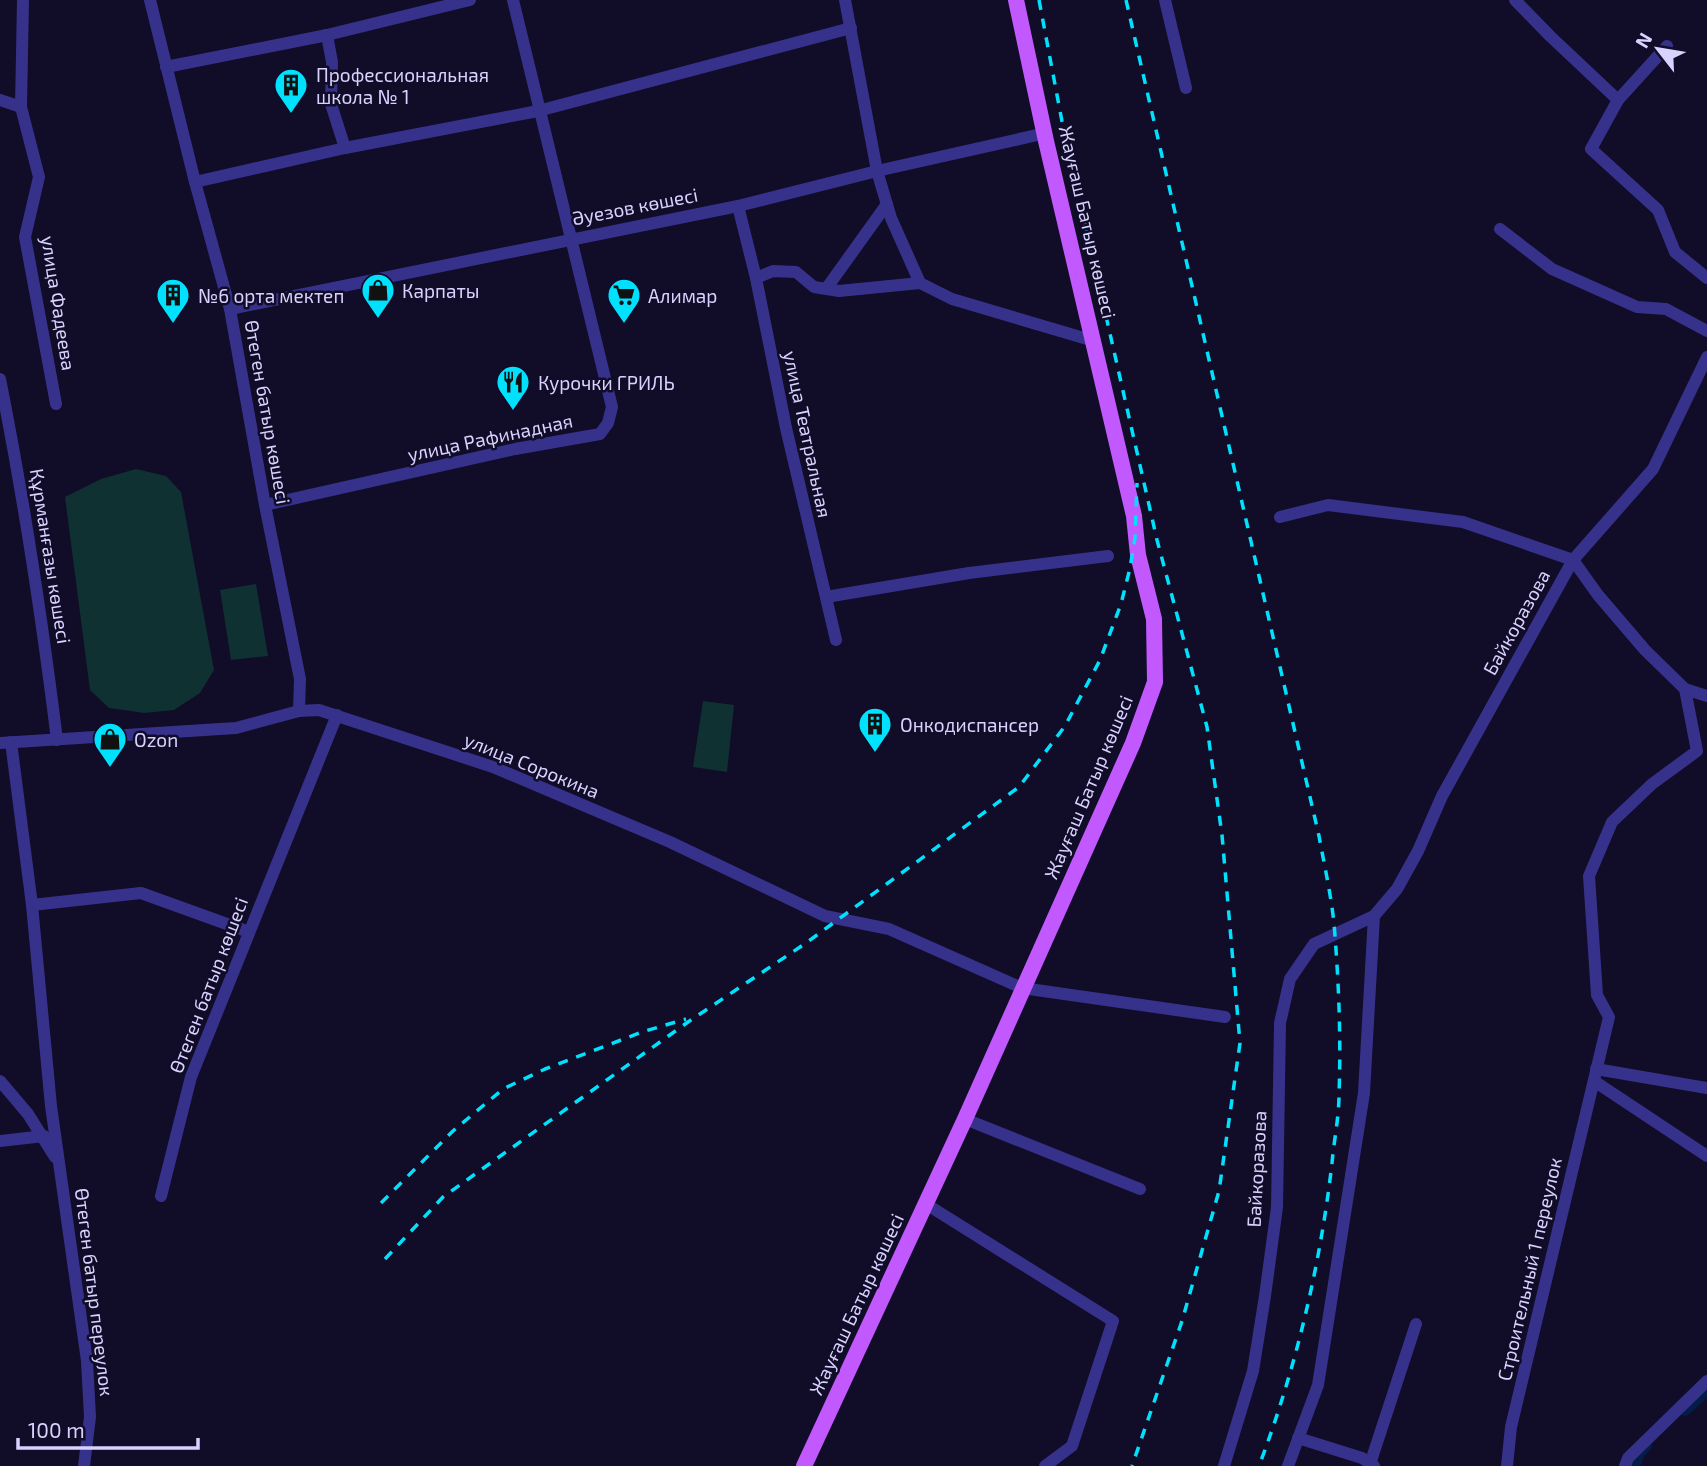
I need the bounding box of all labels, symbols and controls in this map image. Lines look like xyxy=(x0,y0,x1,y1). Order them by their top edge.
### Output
north arrow xyxy=(1623,14,1693,84)
text: N xyxy=(1630,28,1656,52)
place label: Профессиональная школа № 1 xyxy=(316,63,489,108)
building icon: Профессиональная школа № 1 xyxy=(272,66,310,115)
street label: Жауғаш Батыр көшесі xyxy=(1054,123,1121,321)
street label: Әуезов көшесі xyxy=(570,183,700,230)
street label: улица Фадеева xyxy=(36,234,81,372)
shop icon: Карпаты xyxy=(359,271,397,320)
building icon: №6 орта мектеп xyxy=(154,276,192,325)
supermarket icon: Алимар xyxy=(605,276,643,325)
place label: Карпаты xyxy=(402,279,479,302)
place label: №6 орта мектеп xyxy=(198,284,344,307)
place label: Алимар xyxy=(648,284,717,307)
street label: Өтеген батыр көшесі xyxy=(240,318,296,506)
street label: улица Театральная xyxy=(778,348,837,520)
restaurant icon: Курочки ГРИЛЬ xyxy=(494,363,532,412)
place label: Курочки ГРИЛЬ xyxy=(538,371,675,395)
street label: улица Рафинадная xyxy=(405,408,575,467)
street label: Құрманғазы көшесі xyxy=(26,467,76,645)
street label: Байкоразова xyxy=(1478,565,1554,679)
street label: Жауғаш Батыр көшесі xyxy=(1039,692,1138,883)
building icon: Онкодиспансер xyxy=(856,705,894,754)
place label: Онкодиспансер xyxy=(900,713,1039,736)
shop icon: Ozon xyxy=(91,720,129,769)
street label: улица Сорокина xyxy=(461,727,603,803)
place label: Ozon xyxy=(134,728,178,751)
street label: Өтеген батыр көшесі xyxy=(164,894,252,1076)
street label: Байкоразова xyxy=(1241,1110,1271,1228)
street label: Строительный 1 переулок xyxy=(1492,1155,1567,1383)
street label: Өтеген батыр переулок xyxy=(70,1187,119,1397)
street label: Жауғаш Батыр көшесі xyxy=(804,1210,909,1399)
scale bar xyxy=(18,1406,198,1450)
text: 100 m xyxy=(28,1417,85,1442)

